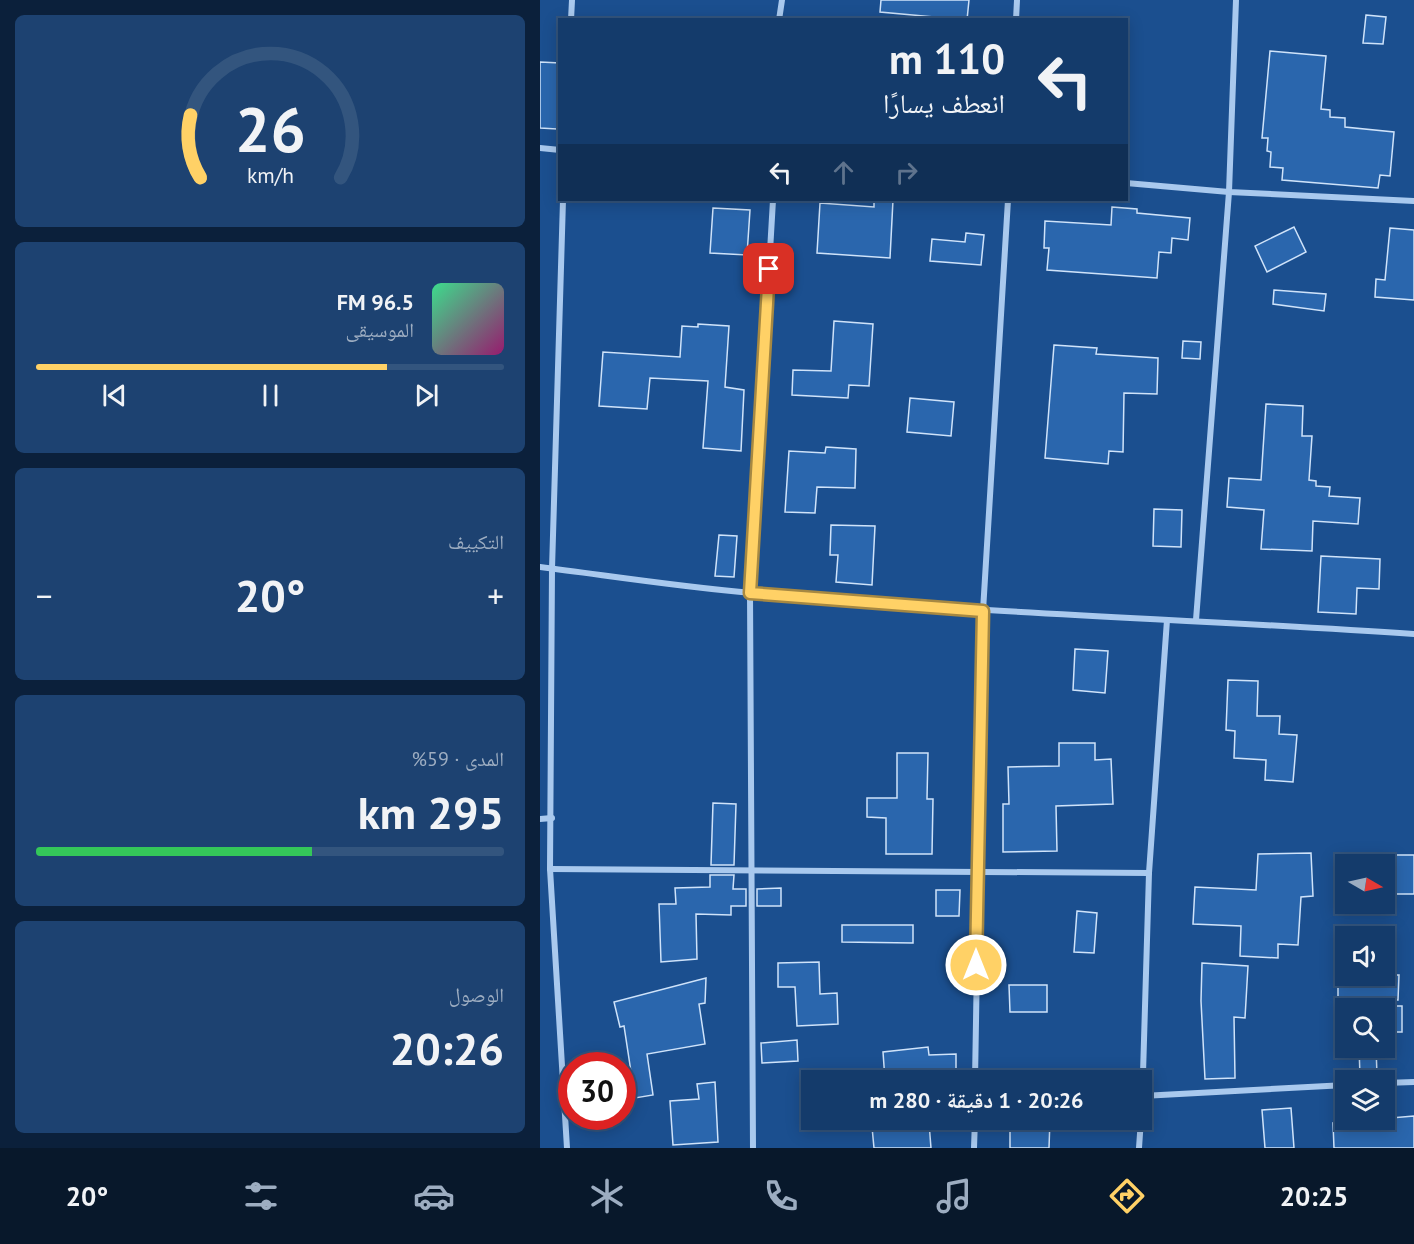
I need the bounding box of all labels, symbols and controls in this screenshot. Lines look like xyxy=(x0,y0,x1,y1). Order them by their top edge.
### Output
text: 110 m xyxy=(889,31,1005,86)
icon: left xyxy=(1026,42,1104,120)
text: انعطف يسارًا xyxy=(883,86,1005,120)
text: 26 xyxy=(235,88,305,169)
icon: left xyxy=(764,156,797,189)
icon: ahead xyxy=(827,156,860,189)
icon: right xyxy=(890,156,923,189)
text: km/h xyxy=(246,161,293,189)
pin xyxy=(743,243,794,294)
icon: arrive xyxy=(752,252,785,285)
text: 96.5 FM xyxy=(337,288,414,316)
text: الموسيقى xyxy=(346,317,414,343)
icon: previous xyxy=(98,379,131,412)
icon: pause xyxy=(254,379,287,412)
icon: next xyxy=(410,379,443,412)
text: التكييف xyxy=(448,529,504,555)
text: 20° xyxy=(235,566,305,624)
text: − xyxy=(36,574,53,617)
text: + xyxy=(487,574,504,617)
text: المدى · 59% xyxy=(412,746,504,772)
text: 295 km xyxy=(358,783,504,841)
north arrow xyxy=(1335,854,1395,914)
map controls xyxy=(1335,854,1395,1130)
button: sound xyxy=(1335,926,1395,986)
position arrow xyxy=(944,933,1008,997)
text: الوصول xyxy=(449,982,504,1008)
button: search xyxy=(1335,998,1395,1058)
text: 20:26 xyxy=(390,1019,504,1077)
speed limit sign: 30 xyxy=(558,1052,636,1130)
button: layers xyxy=(1335,1070,1395,1130)
text: 20:26 · 1 دقيقة · 280 m xyxy=(869,1086,1084,1114)
icon: filters xyxy=(240,1175,282,1217)
icon: car xyxy=(413,1175,455,1217)
icon: climate xyxy=(586,1175,628,1217)
icon: phone xyxy=(760,1175,802,1217)
icon: music xyxy=(933,1175,975,1217)
icon: directions xyxy=(1106,1175,1148,1217)
text: 20° xyxy=(66,1179,108,1213)
text: 20:25 xyxy=(1280,1179,1348,1213)

